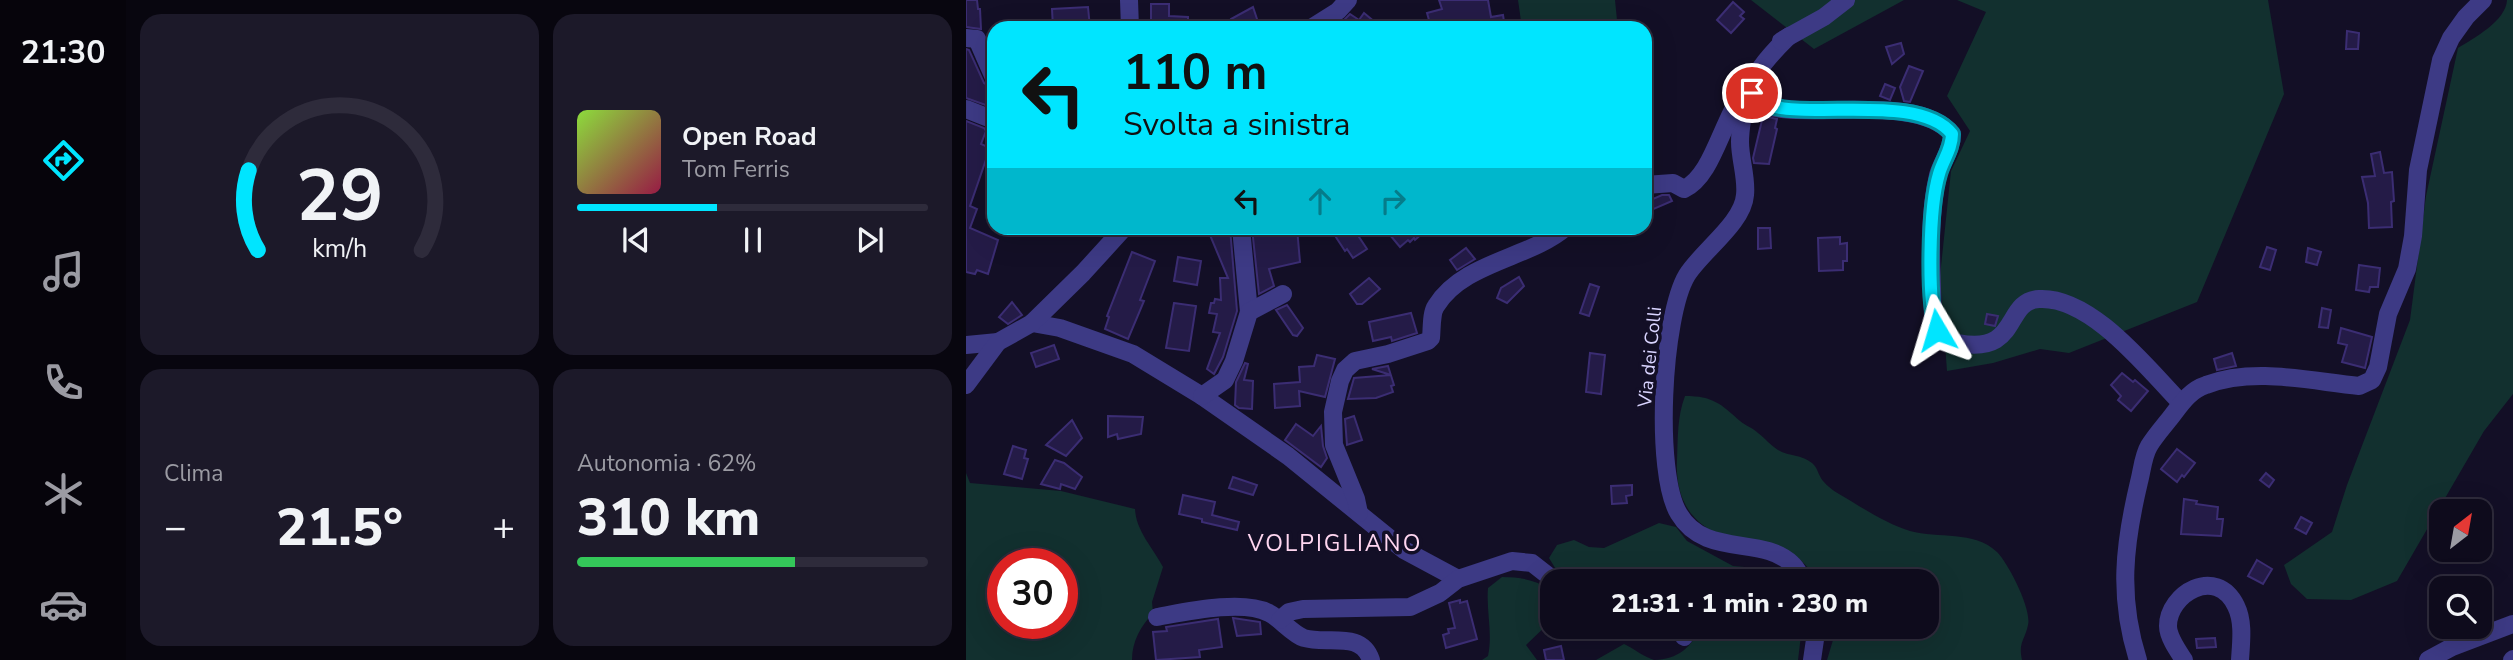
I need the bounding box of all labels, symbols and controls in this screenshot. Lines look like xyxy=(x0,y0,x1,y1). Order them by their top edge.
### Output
text: 21:30 xyxy=(21,31,105,74)
text: 110 m xyxy=(1123,39,1267,106)
icon: left xyxy=(1008,49,1099,140)
pin xyxy=(1722,63,1782,123)
icon: arrive xyxy=(1733,74,1771,112)
text: Svolta a sinistra xyxy=(1123,103,1350,146)
text: Open Road xyxy=(682,119,817,154)
icon: directions xyxy=(39,136,88,185)
text: 29 xyxy=(296,147,383,247)
text: Tom Ferris xyxy=(682,154,790,185)
icon: left xyxy=(1228,182,1266,220)
icon: ahead xyxy=(1301,182,1339,220)
icon: right xyxy=(1374,182,1412,220)
icon: previous xyxy=(617,221,655,259)
icon: pause xyxy=(734,221,772,259)
icon: next xyxy=(851,221,889,259)
text: km/h xyxy=(312,232,367,266)
icon: music xyxy=(39,247,88,296)
position arrow xyxy=(1900,293,1974,367)
street label: Via dei Colli xyxy=(1632,305,1668,410)
icon: phone xyxy=(39,358,88,407)
text: Autonomia · 62% xyxy=(577,448,757,479)
text: Clima xyxy=(164,458,224,489)
icon: climate xyxy=(39,469,88,518)
text: 310 km xyxy=(577,482,760,553)
text: 21.5° xyxy=(276,492,403,563)
north arrow xyxy=(2429,499,2492,562)
map controls xyxy=(2429,499,2492,639)
text: − xyxy=(164,502,187,553)
text: + xyxy=(492,502,515,553)
district label: VOLPIGLIANO xyxy=(1247,528,1422,559)
speed limit sign: 30 xyxy=(987,548,1078,639)
button: search xyxy=(2429,576,2492,639)
icon: car xyxy=(39,580,88,629)
text: 21:31 · 1 min · 230 m xyxy=(1611,586,1868,621)

